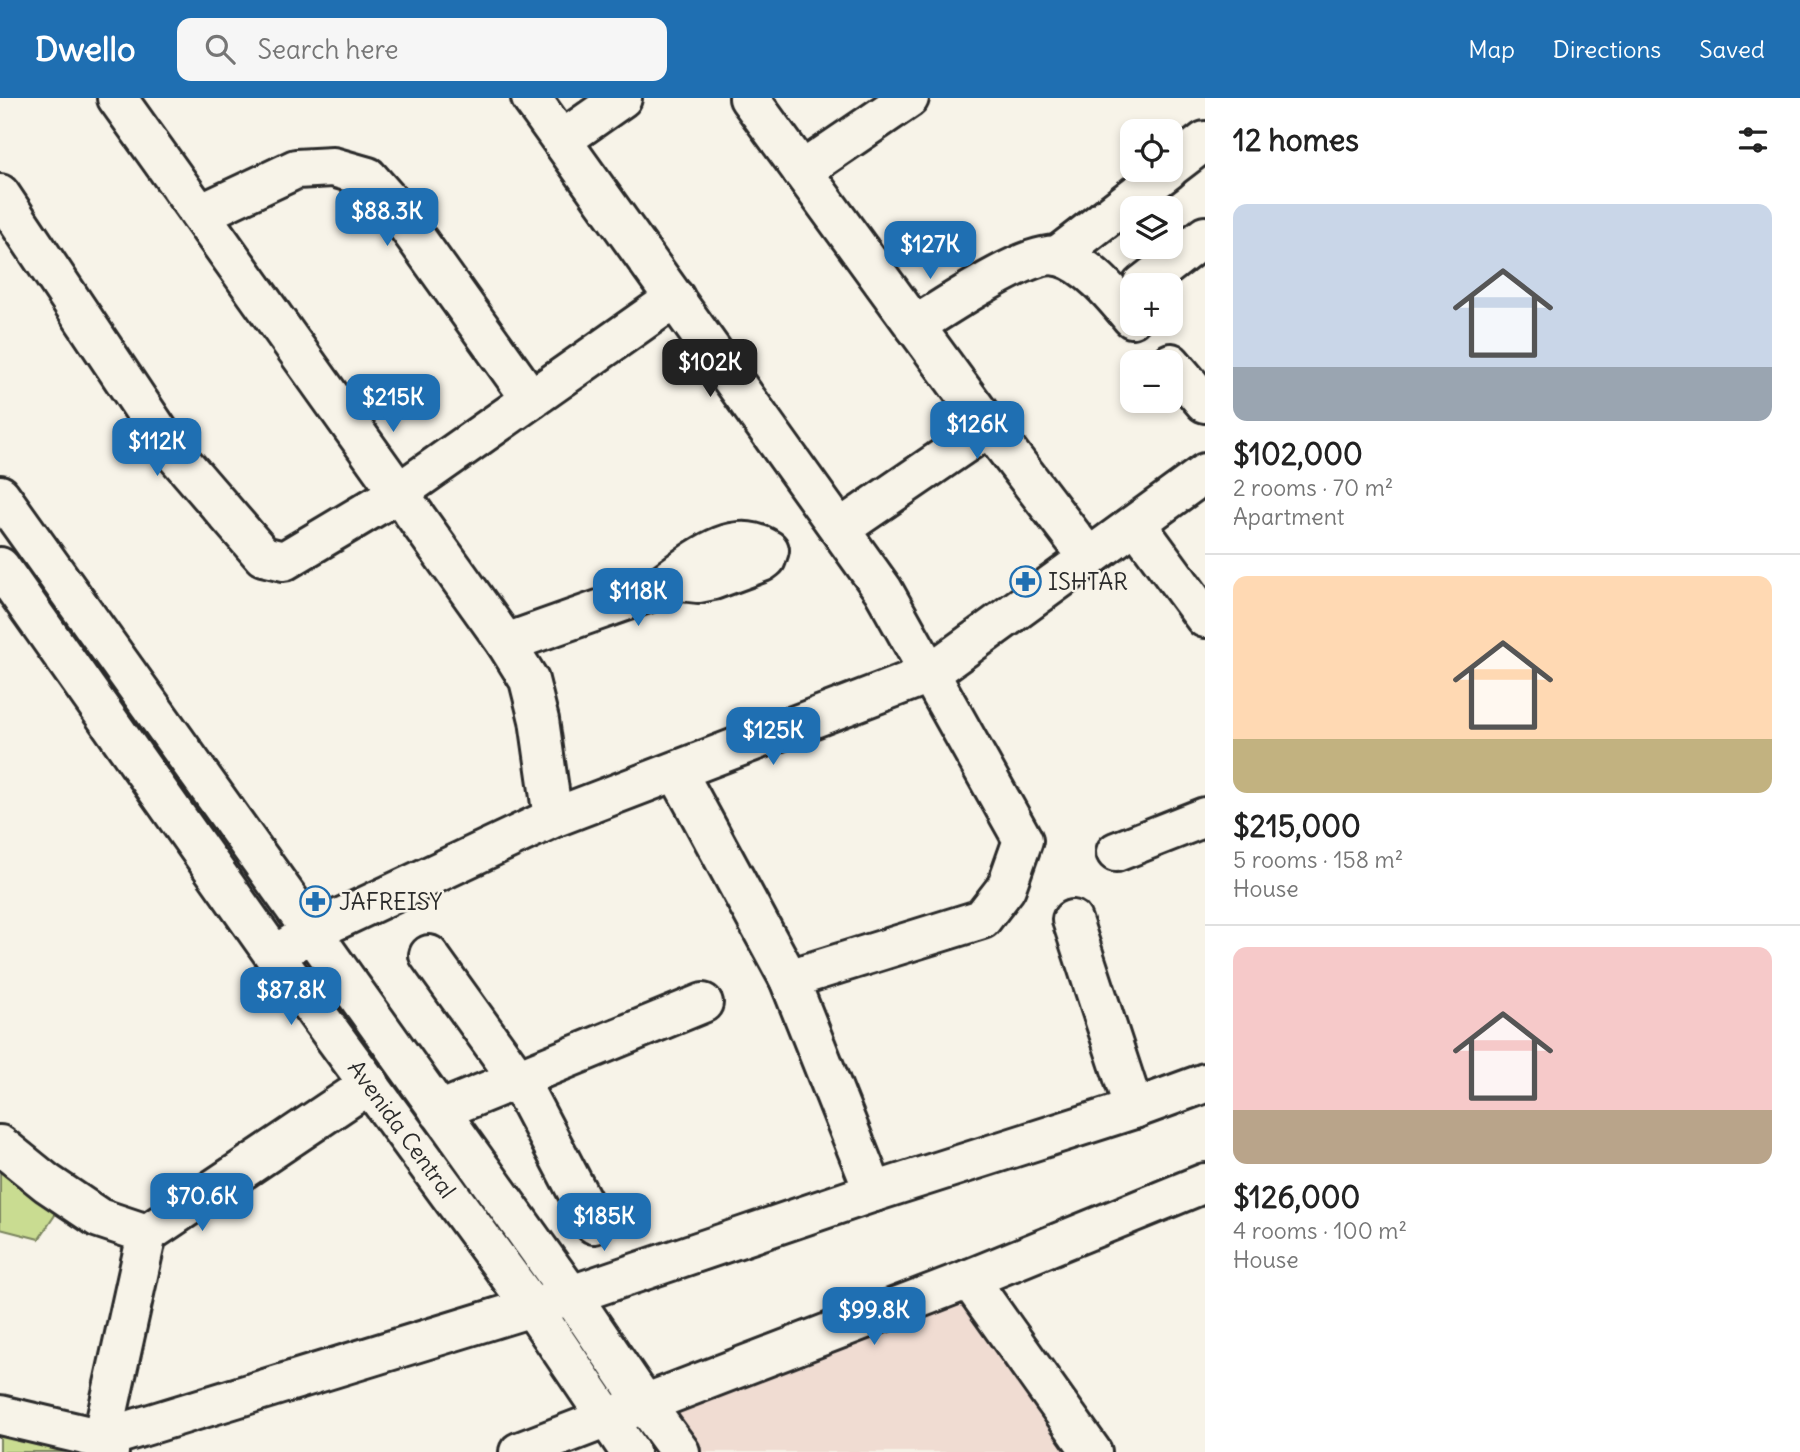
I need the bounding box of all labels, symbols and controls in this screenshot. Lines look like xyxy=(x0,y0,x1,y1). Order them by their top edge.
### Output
search box xyxy=(177,18,667,81)
text: Dwello xyxy=(35,28,135,70)
icon: search xyxy=(201,30,239,68)
text: Search here xyxy=(257,33,398,66)
text: Map xyxy=(1468,34,1515,64)
text: Directions xyxy=(1553,34,1661,64)
text: Saved xyxy=(1699,34,1765,64)
map controls xyxy=(1120,119,1183,413)
button: locate xyxy=(1120,119,1183,182)
text: 12 homes xyxy=(1233,121,1359,159)
icon: filters xyxy=(1734,121,1772,159)
pin: $88.3K xyxy=(330,188,444,248)
text: $88.3K xyxy=(351,196,423,225)
button: layers xyxy=(1120,196,1183,259)
pin: $127K xyxy=(881,222,979,281)
text: $127K xyxy=(900,229,960,258)
icon: home xyxy=(1440,250,1566,376)
button: + xyxy=(1120,273,1183,336)
pin: $102K xyxy=(661,340,759,399)
text: $102K xyxy=(678,347,742,376)
button: − xyxy=(1120,350,1183,413)
pin: $215K xyxy=(344,374,442,434)
text: $215K xyxy=(362,382,424,411)
pin: $126K xyxy=(928,402,1026,461)
text: $126K xyxy=(946,409,1008,438)
pin: $112K xyxy=(108,418,206,478)
text: $112K xyxy=(128,426,186,455)
text: $102,000 xyxy=(1233,435,1363,473)
text: 2 rooms · 70 m² xyxy=(1233,473,1393,502)
text: Apartment xyxy=(1233,502,1345,531)
pharmacy icon: ISHTAR xyxy=(1008,565,1042,599)
place label: ISHTAR xyxy=(1048,567,1128,596)
pin: $118K xyxy=(589,568,687,628)
text: $118K xyxy=(609,576,667,605)
icon: home xyxy=(1440,622,1566,748)
pin: $125K xyxy=(724,708,822,767)
text: $125K xyxy=(742,715,804,744)
text: $215,000 xyxy=(1233,807,1361,845)
text: 5 rooms · 158 m² xyxy=(1233,845,1403,874)
text: House xyxy=(1233,874,1299,903)
pharmacy icon: JAFREISY xyxy=(299,885,333,919)
place label: JAFREISY xyxy=(339,887,443,916)
pin: $87.8K xyxy=(234,968,348,1027)
text: $87.8K xyxy=(256,975,326,1004)
icon: home xyxy=(1440,993,1566,1119)
street label: Avenida Central xyxy=(342,1054,462,1204)
pin: $70.6K xyxy=(145,1174,259,1233)
text: $126,000 xyxy=(1233,1178,1360,1216)
text: $70.6K xyxy=(166,1181,238,1210)
pin: $185K xyxy=(555,1194,653,1253)
text: $185K xyxy=(573,1201,635,1230)
text: 4 rooms · 100 m² xyxy=(1233,1216,1407,1245)
text: House xyxy=(1233,1245,1299,1274)
pin: $99.8K xyxy=(817,1288,931,1347)
text: $99.8K xyxy=(839,1295,909,1324)

